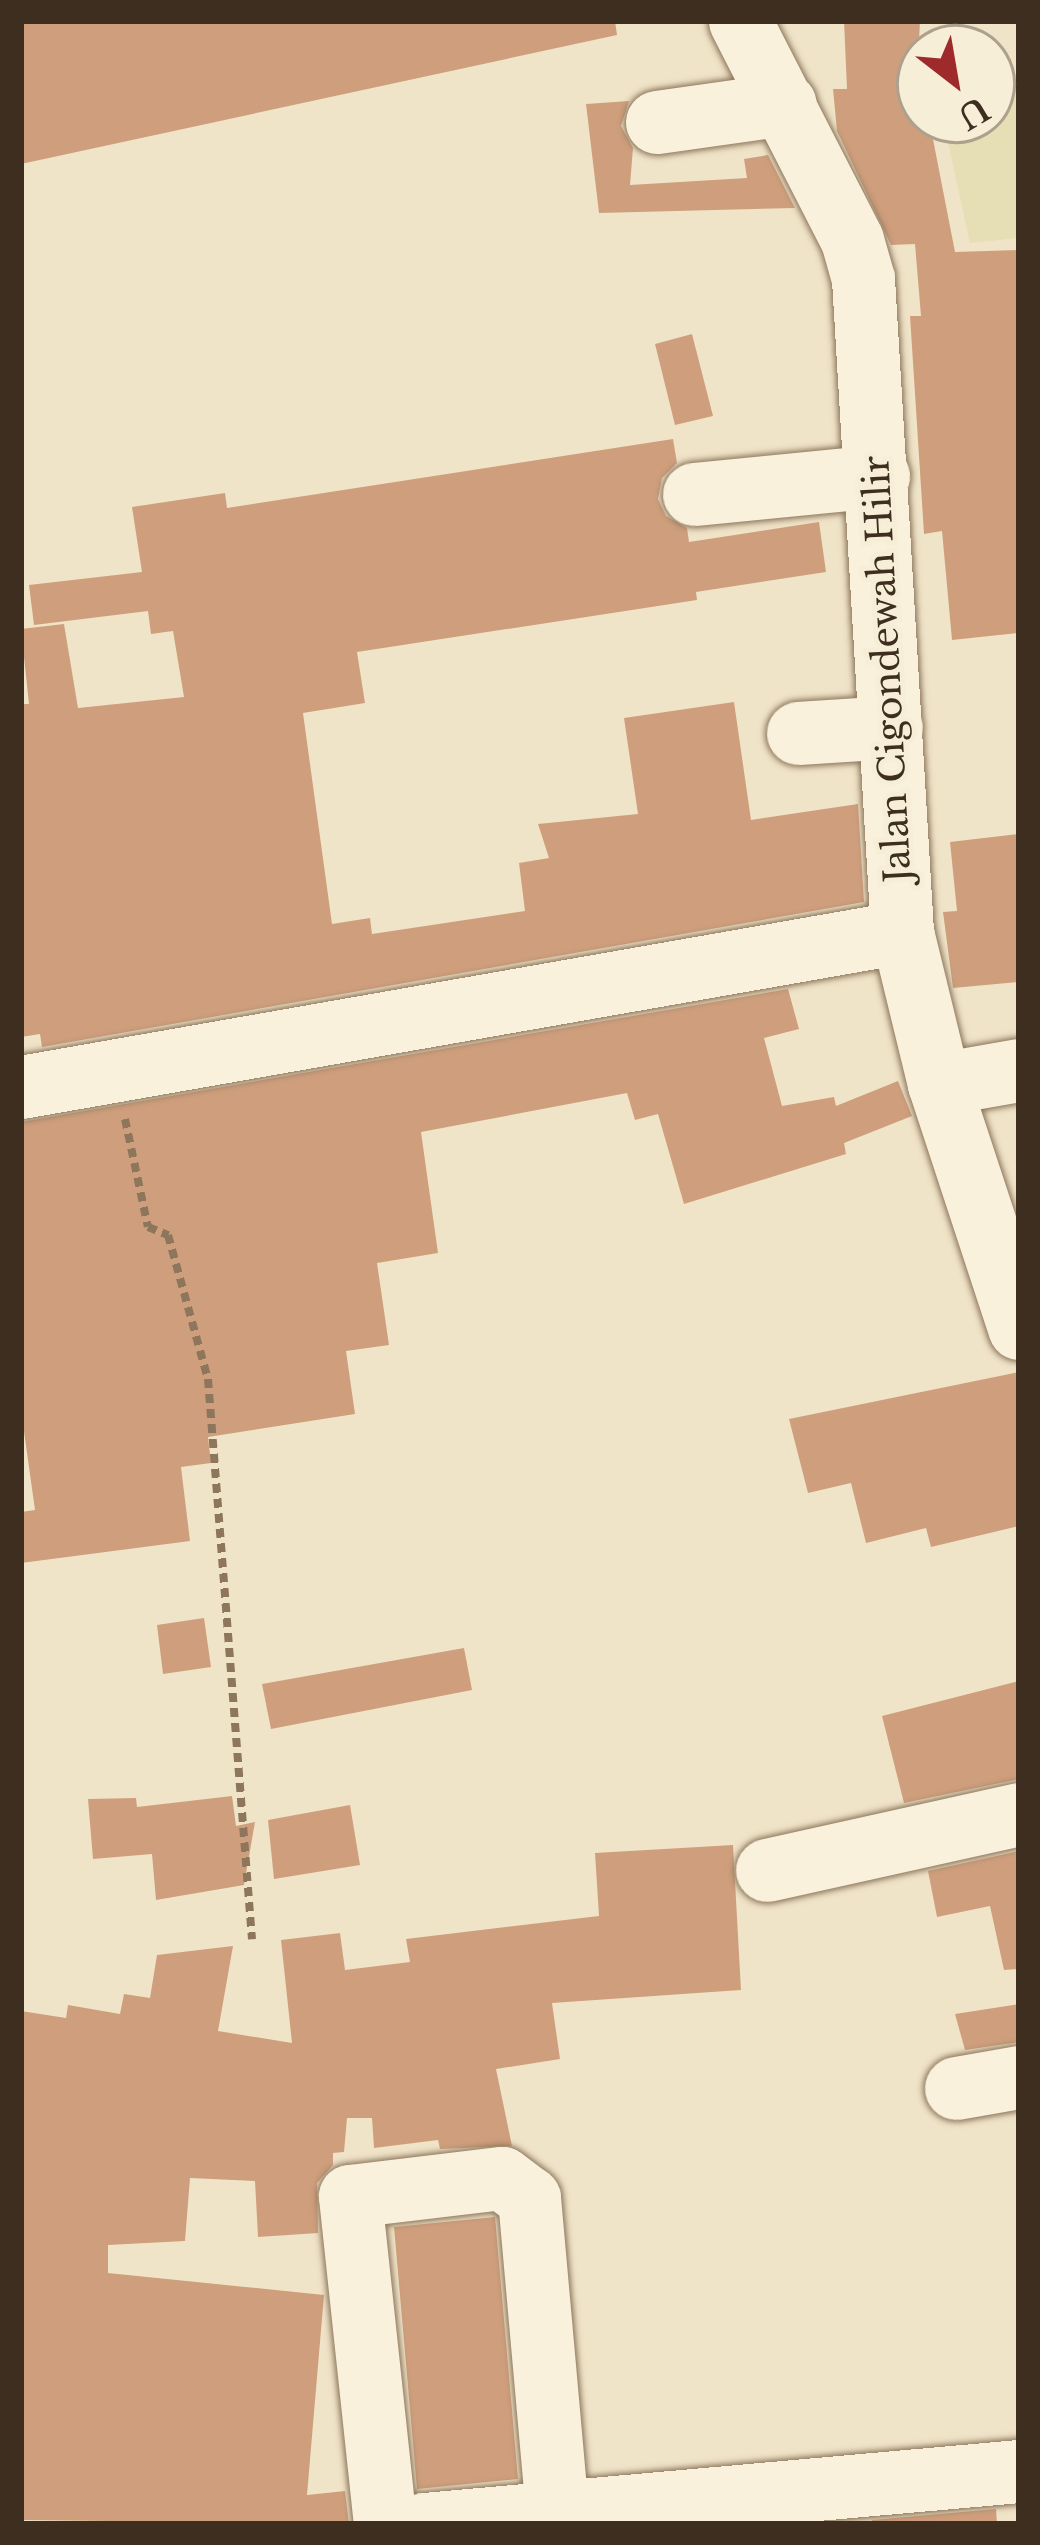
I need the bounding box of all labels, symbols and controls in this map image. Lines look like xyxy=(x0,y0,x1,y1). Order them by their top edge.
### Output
north arrow xyxy=(896,24,1016,144)
text: U xyxy=(950,88,996,138)
street label: Jalan Cigondewah Hilir xyxy=(854,455,920,883)

